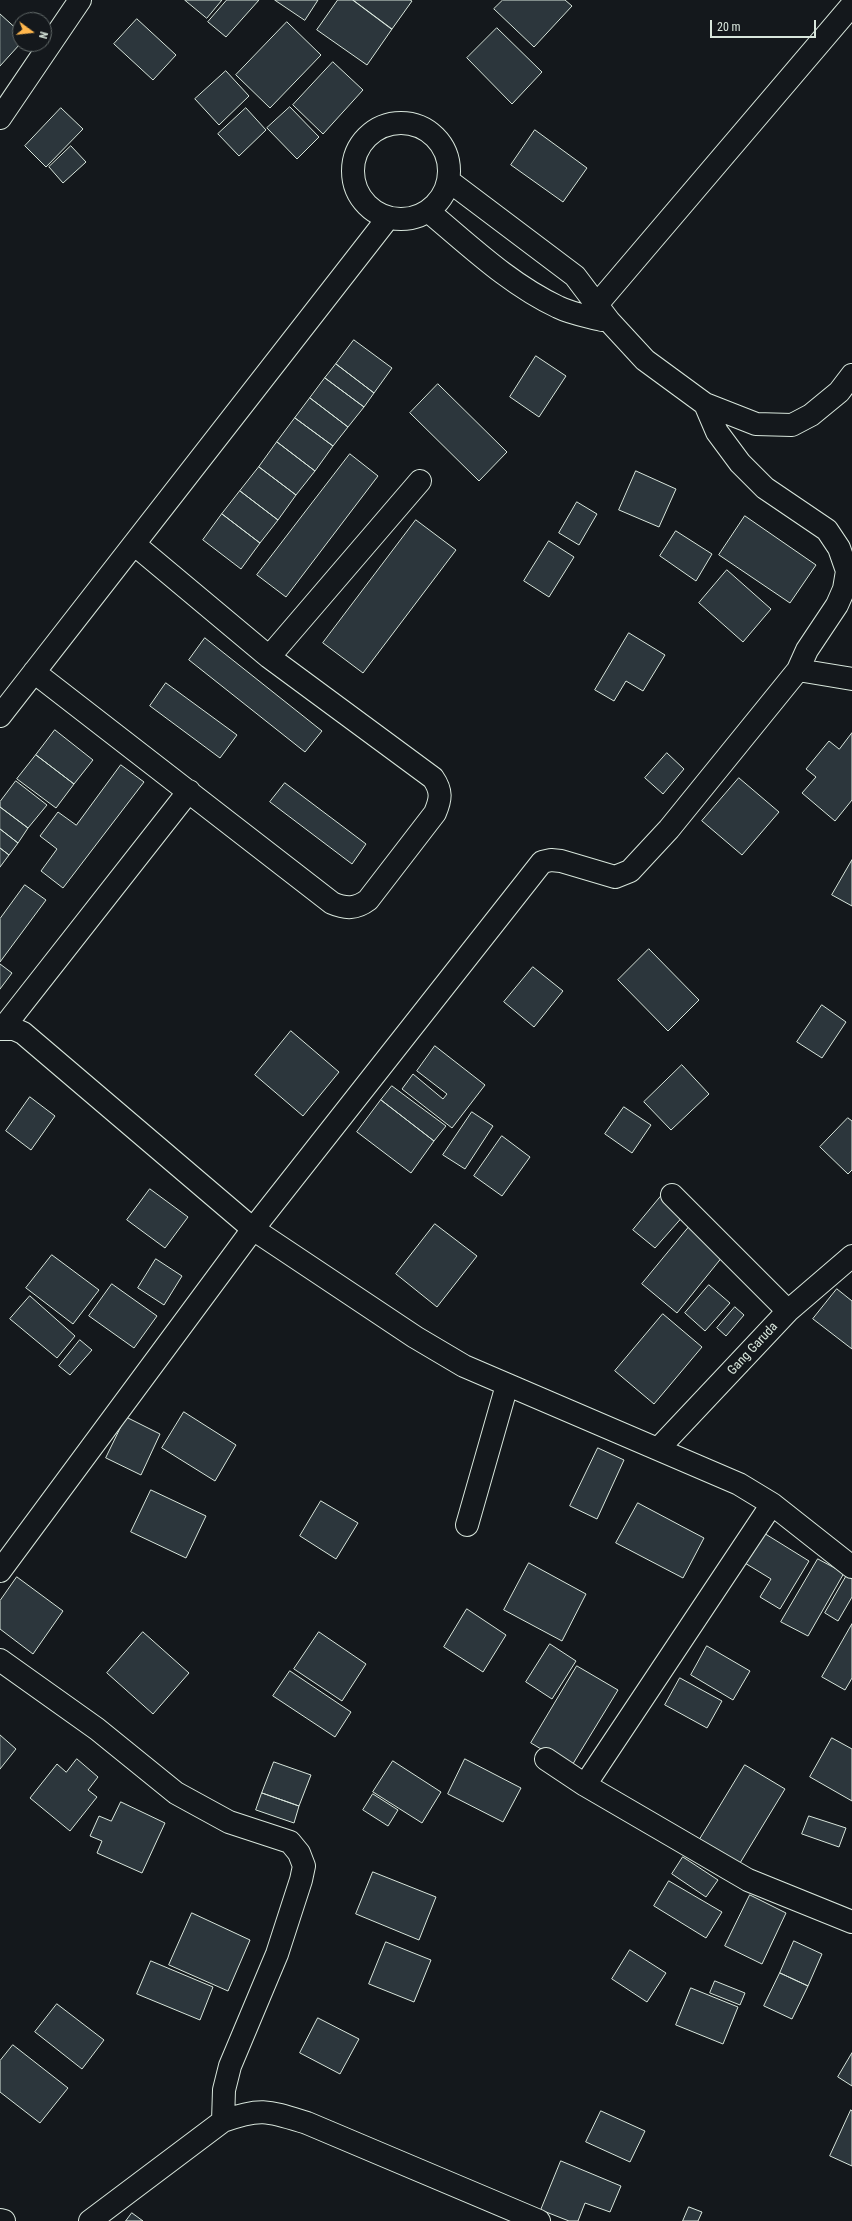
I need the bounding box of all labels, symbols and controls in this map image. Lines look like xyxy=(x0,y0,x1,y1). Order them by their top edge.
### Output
north arrow xyxy=(12,12,52,52)
scale bar xyxy=(712,12,818,38)
text: 20 m xyxy=(717,20,741,34)
text: N xyxy=(36,30,50,40)
street label: Gang Garuda xyxy=(725,1319,781,1379)

